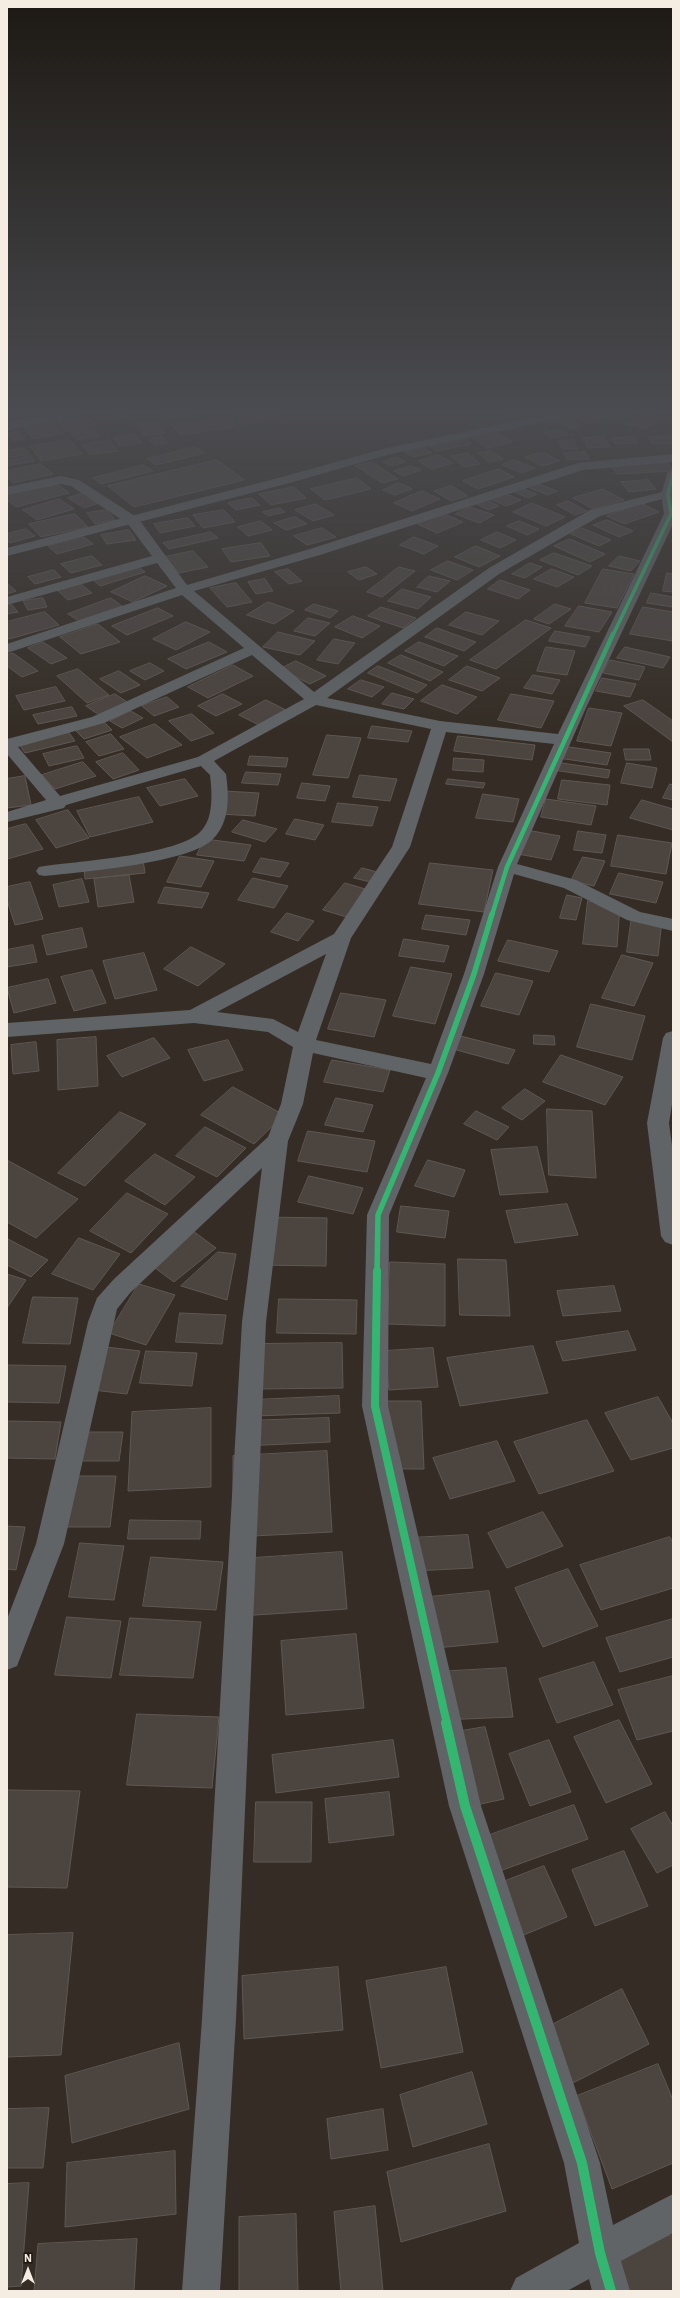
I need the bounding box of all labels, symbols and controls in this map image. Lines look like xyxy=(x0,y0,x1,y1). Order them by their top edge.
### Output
north arrow xyxy=(8,2250,48,2290)
text: N xyxy=(24,2251,32,2265)

